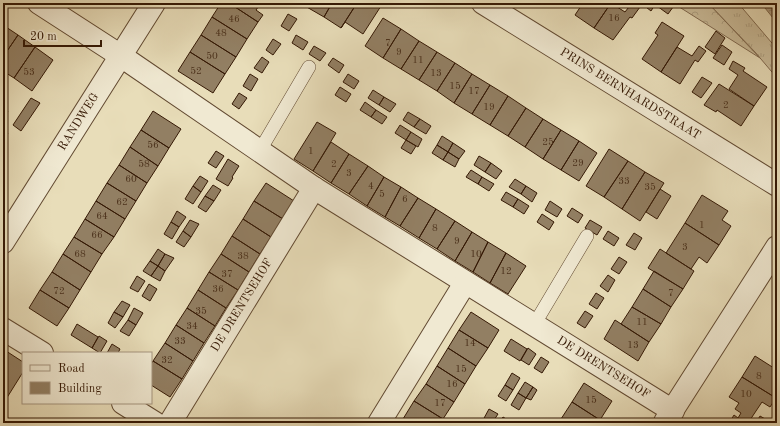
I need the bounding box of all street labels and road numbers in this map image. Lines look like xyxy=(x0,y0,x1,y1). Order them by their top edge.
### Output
street label: PRINS BERNHARDSTRAAT xyxy=(558,46,703,142)
street label: RANDWEG xyxy=(56,91,102,153)
street label: DE DRENTSEHOF xyxy=(209,257,275,354)
street label: DE DRENTSEHOF xyxy=(555,334,652,401)

